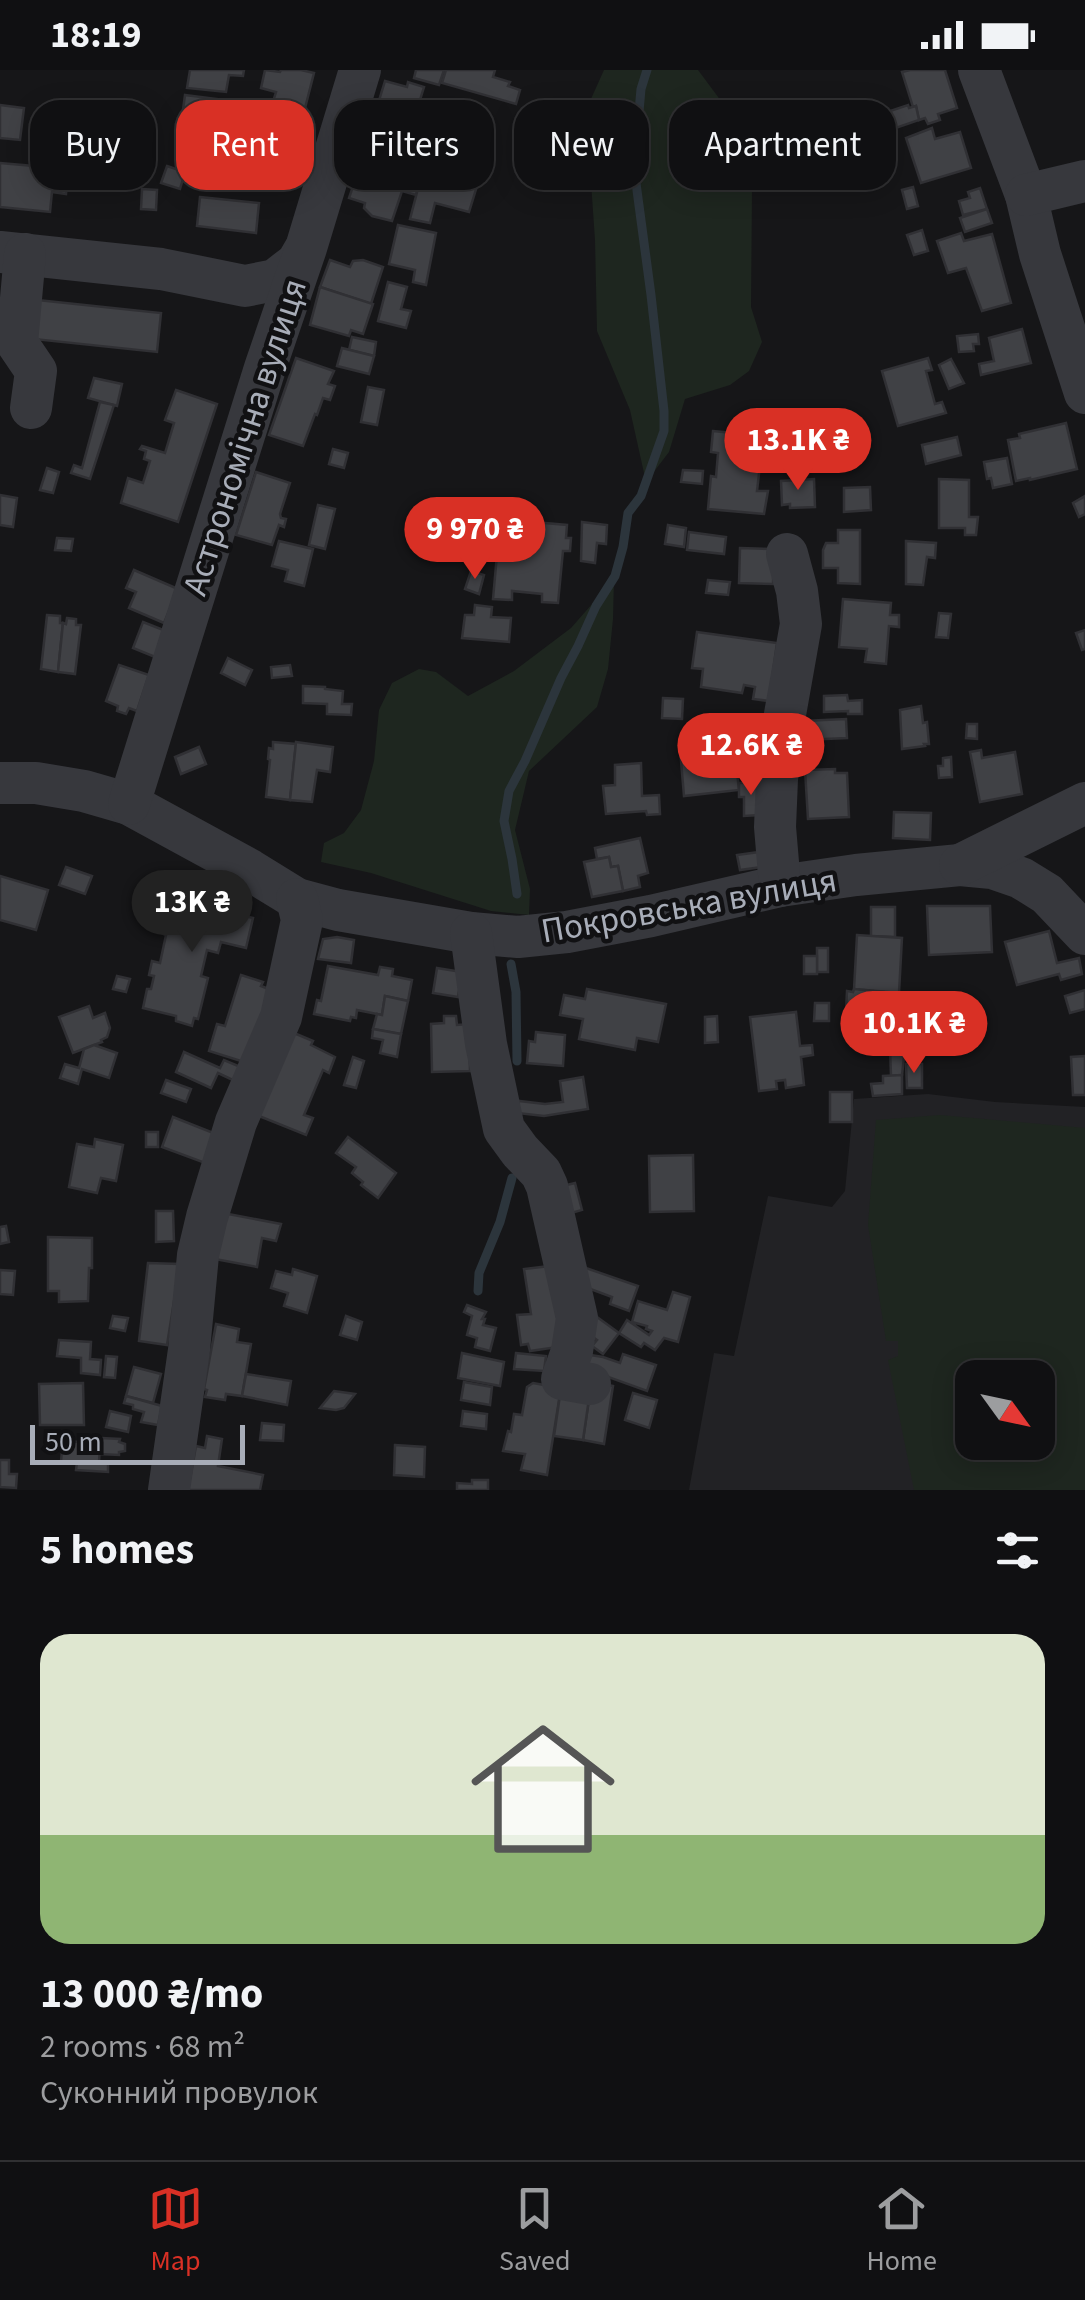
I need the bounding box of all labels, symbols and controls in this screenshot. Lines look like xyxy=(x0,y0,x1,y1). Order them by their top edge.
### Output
text: 18:19 xyxy=(50,8,142,62)
chip: Buy xyxy=(30,100,156,190)
chip: Rent xyxy=(176,100,314,190)
chip: Filters xyxy=(334,100,494,190)
chip: New xyxy=(514,100,649,190)
chip: Apartment xyxy=(669,100,896,190)
street label: Астрономічна вулиця xyxy=(170,272,320,602)
pin: 13.1K ₴ xyxy=(706,408,890,493)
text: 13.1K ₴ xyxy=(746,417,850,463)
pin: 9 970 ₴ xyxy=(383,497,567,582)
text: 9 970 ₴ xyxy=(426,506,524,552)
pin: 12.6K ₴ xyxy=(659,713,843,798)
text: 12.6K ₴ xyxy=(699,722,803,768)
street label: Покровська вулиця xyxy=(537,855,841,957)
pin: 13K ₴ xyxy=(122,870,262,955)
text: 13K ₴ xyxy=(154,879,230,925)
pin: 10.1K ₴ xyxy=(822,991,1006,1076)
text: 10.1K ₴ xyxy=(862,1000,966,1046)
north arrow xyxy=(955,1360,1055,1460)
map controls xyxy=(955,1360,1055,1460)
scale bar xyxy=(30,1420,245,1464)
text: 50 m xyxy=(45,1422,102,1462)
text: 5 homes xyxy=(40,1520,194,1580)
icon: filters xyxy=(990,1523,1045,1578)
icon: home xyxy=(453,1699,633,1879)
text: 13 000 ₴/mo xyxy=(40,1964,263,2024)
text: 2 rooms · 68 m² xyxy=(40,2024,245,2070)
text: Суконний провулок xyxy=(40,2070,318,2116)
tab: Map xyxy=(148,2181,203,2281)
tab: Saved xyxy=(499,2181,570,2281)
tab: Home xyxy=(866,2181,937,2281)

